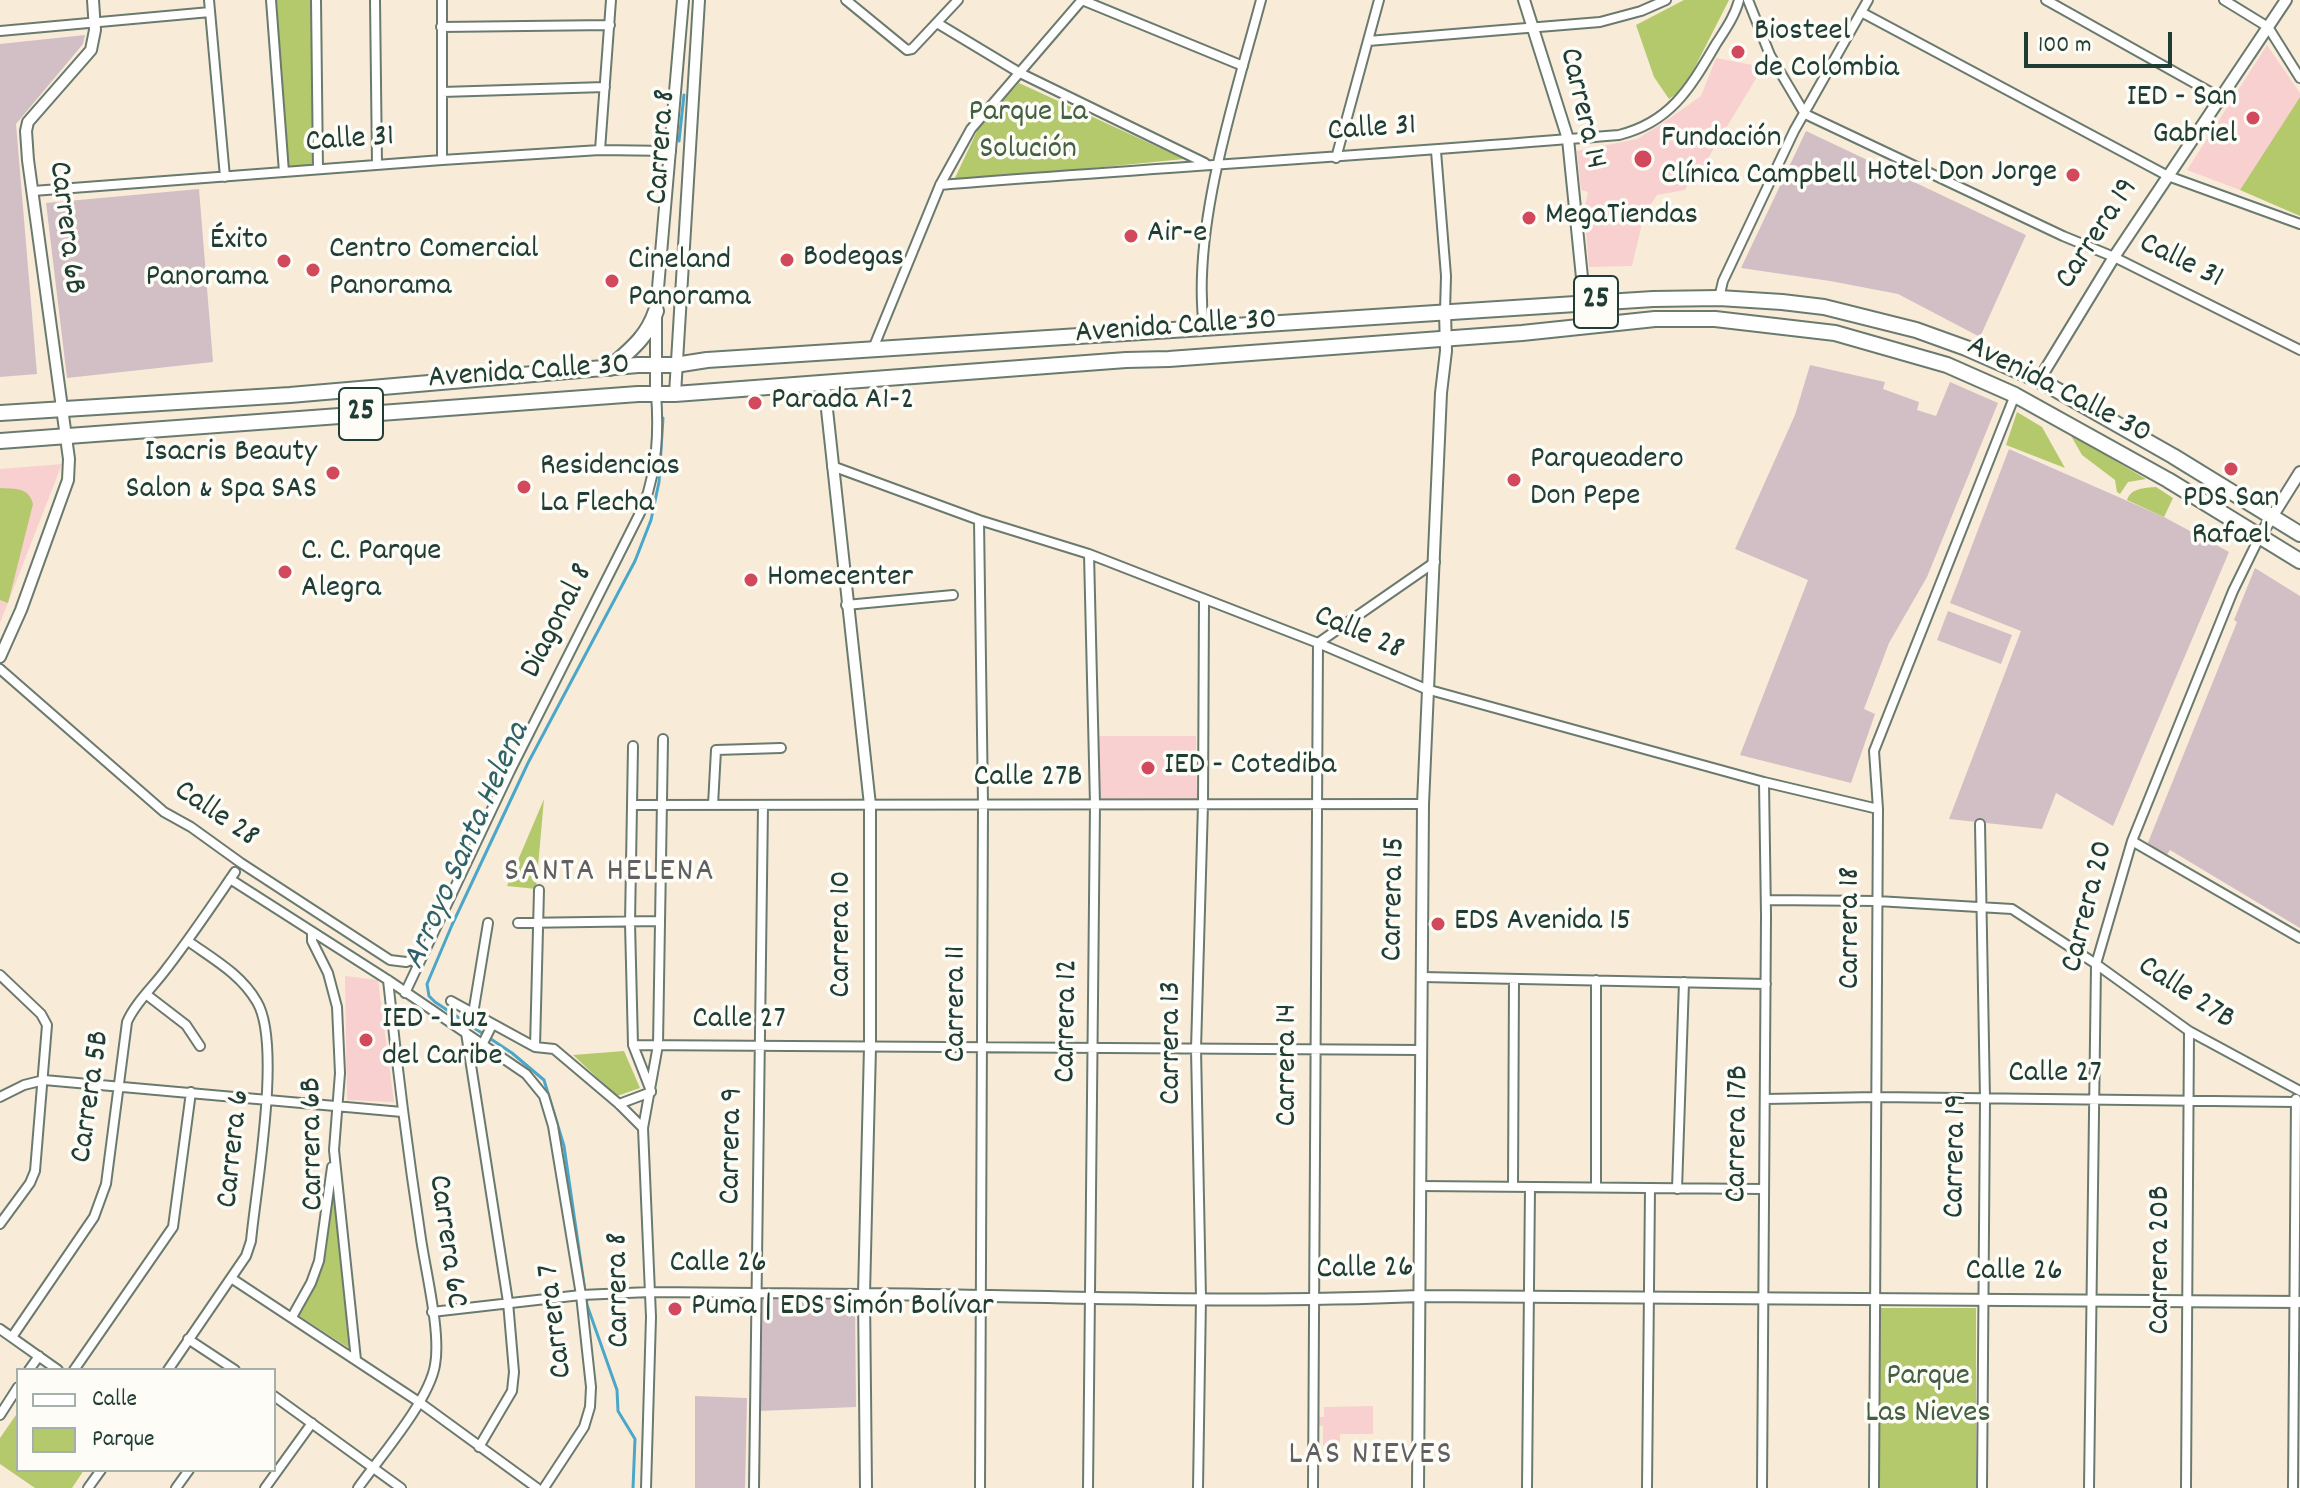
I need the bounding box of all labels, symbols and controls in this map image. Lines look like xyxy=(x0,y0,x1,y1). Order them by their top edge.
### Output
place label: Biosteel de Colombia xyxy=(1754,15,1899,90)
scale bar xyxy=(2028,16,2176,66)
text: 100 m xyxy=(2038,29,2091,63)
marker: Biosteel de Colombia xyxy=(1729,43,1747,61)
street label: Carrera 14 xyxy=(1547,45,1613,173)
place label: IED - San Gabriel xyxy=(2127,81,2237,156)
street label: Carrera 8 xyxy=(641,88,687,206)
park label: Parque La Solución xyxy=(969,96,1087,171)
street label: Calle 31 xyxy=(1326,109,1418,153)
marker: IED - San Gabriel xyxy=(2244,109,2262,127)
street label: Calle 31 xyxy=(304,120,396,164)
place label: Fundación Clínica Campbell xyxy=(1661,122,1857,197)
marker: Fundación Clínica Campbell xyxy=(1632,148,1654,170)
place label: Hotel Don Jorge xyxy=(1867,156,2057,194)
street label: Carrera 6B xyxy=(37,159,91,297)
marker: Hotel Don Jorge xyxy=(2064,166,2082,184)
street label: Carrera 19 xyxy=(2049,172,2149,298)
place label: MegaTiendas xyxy=(1545,199,1698,237)
marker: MegaTiendas xyxy=(1520,209,1538,227)
place label: Air-e xyxy=(1147,217,1207,255)
place label: Éxito Panorama xyxy=(146,224,268,299)
street label: Calle 31 xyxy=(2132,226,2228,300)
marker: Air-e xyxy=(1122,227,1140,245)
place label: Centro Comercial Panorama xyxy=(329,233,538,308)
place label: Bodegas xyxy=(803,241,904,279)
place label: Cineland Panorama xyxy=(628,244,750,319)
marker: Bodegas xyxy=(778,251,796,269)
marker: Éxito Panorama xyxy=(275,252,293,270)
marker: Centro Comercial Panorama xyxy=(304,261,322,279)
marker: Cineland Panorama xyxy=(603,272,621,290)
road number: 25 xyxy=(1574,276,1618,328)
street label: Avenida Calle 30 xyxy=(1074,303,1278,355)
street label: Avenida Calle 30 xyxy=(1959,329,2157,455)
street label: Avenida Calle 30 xyxy=(427,348,631,400)
place label: Parada A1-2 xyxy=(771,384,914,422)
road number: 25 xyxy=(339,388,383,440)
marker: Parada A1-2 xyxy=(746,394,764,412)
place label: Isacris Beauty Salon & Spa SAS xyxy=(126,436,317,511)
place label: Parqueadero Don Pepe xyxy=(1530,443,1684,518)
place label: Residencias La Flecha xyxy=(540,450,680,525)
marker: PDS San Rafael xyxy=(2222,460,2240,478)
marker: Isacris Beauty Salon & Spa SAS xyxy=(324,464,342,482)
marker: Parqueadero Don Pepe xyxy=(1505,471,1523,489)
marker: Residencias La Flecha xyxy=(515,478,533,496)
place label: PDS San Rafael xyxy=(2183,482,2279,557)
place label: C. C. Parque Alegra xyxy=(301,535,441,610)
street label: Diagonal 8 xyxy=(514,558,604,686)
place label: Homecenter xyxy=(767,561,913,599)
marker: C. C. Parque Alegra xyxy=(276,563,294,581)
marker: Homecenter xyxy=(742,571,760,589)
street label: Calle 28 xyxy=(1307,599,1409,671)
water label: Arroyo Santa Helena xyxy=(396,717,542,977)
place label: IED - Cotediba xyxy=(1164,749,1336,787)
marker: IED - Cotediba xyxy=(1139,759,1157,777)
street label: Calle 27B xyxy=(974,761,1082,799)
street label: Calle 28 xyxy=(165,774,265,858)
street label: Carrera 15 xyxy=(1376,836,1416,962)
street label: Carrera 20 xyxy=(2055,837,2125,977)
district label: SANTA HELENA xyxy=(504,854,716,894)
street label: Carrera 18 xyxy=(1834,867,1872,989)
street label: Carrera 10 xyxy=(825,870,863,998)
place label: EDS Avenida 15 xyxy=(1454,905,1631,943)
marker: EDS Avenida 15 xyxy=(1429,915,1447,933)
street label: Carrera 11 xyxy=(940,946,978,1062)
street label: Calle 27B xyxy=(2129,949,2241,1041)
street label: Carrera 12 xyxy=(1049,959,1089,1083)
street label: Carrera 13 xyxy=(1155,981,1193,1105)
place label: IED - Luz del Caribe xyxy=(382,1003,503,1078)
street label: Calle 27 xyxy=(692,1003,786,1041)
street label: Carrera 14 xyxy=(1271,1003,1309,1127)
street label: Carrera 5B xyxy=(65,1029,121,1165)
marker: IED - Luz del Caribe xyxy=(357,1031,375,1049)
street label: Calle 27 xyxy=(2008,1057,2102,1095)
street label: Carrera 17B xyxy=(1720,1065,1760,1203)
street label: Carrera 6B xyxy=(295,1077,335,1211)
street label: Carrera 9 xyxy=(714,1087,754,1205)
street label: Carrera 6 xyxy=(211,1088,261,1210)
street label: Carrera 19 xyxy=(1938,1093,1978,1219)
street label: Carrera 6C xyxy=(417,1173,473,1311)
street label: Carrera 20B xyxy=(2144,1185,2182,1335)
street label: Carrera 8 xyxy=(601,1232,641,1348)
street label: Calle 26 xyxy=(669,1247,767,1285)
street label: Calle 26 xyxy=(1316,1251,1414,1291)
street label: Calle 26 xyxy=(1965,1255,2063,1293)
street label: Carrera 7 xyxy=(532,1262,584,1380)
place label: Puma | EDS Simón Bolívar xyxy=(691,1290,994,1328)
marker: Puma | EDS Simón Bolívar xyxy=(666,1300,684,1318)
park label: Parque Las Nieves xyxy=(1865,1360,1991,1435)
legend xyxy=(16,1368,276,1472)
text: Calle xyxy=(92,1383,137,1417)
text: Parque xyxy=(92,1423,155,1457)
district label: LAS NIEVES xyxy=(1289,1437,1453,1477)

